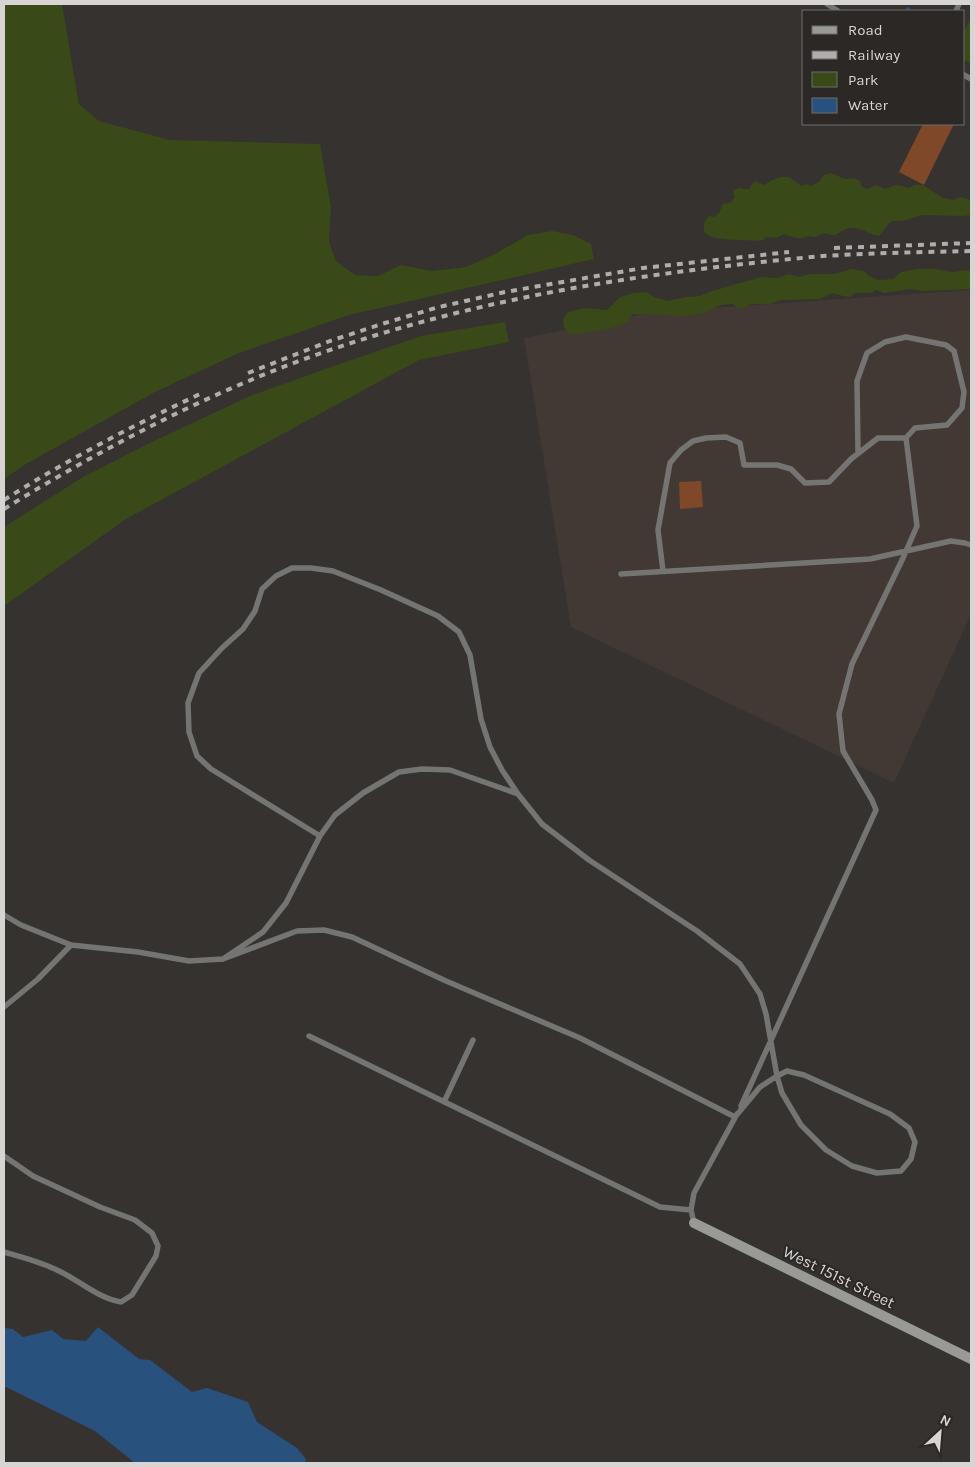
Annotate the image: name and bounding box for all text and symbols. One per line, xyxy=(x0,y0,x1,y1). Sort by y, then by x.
legend xyxy=(802,10,965,125)
text: Road xyxy=(848,21,883,39)
text: Railway xyxy=(848,46,900,64)
text: Park xyxy=(848,71,878,89)
text: Water xyxy=(848,96,889,114)
street label: West 151st Street xyxy=(780,1242,898,1312)
north arrow xyxy=(915,1407,965,1457)
text: N xyxy=(937,1411,954,1431)

